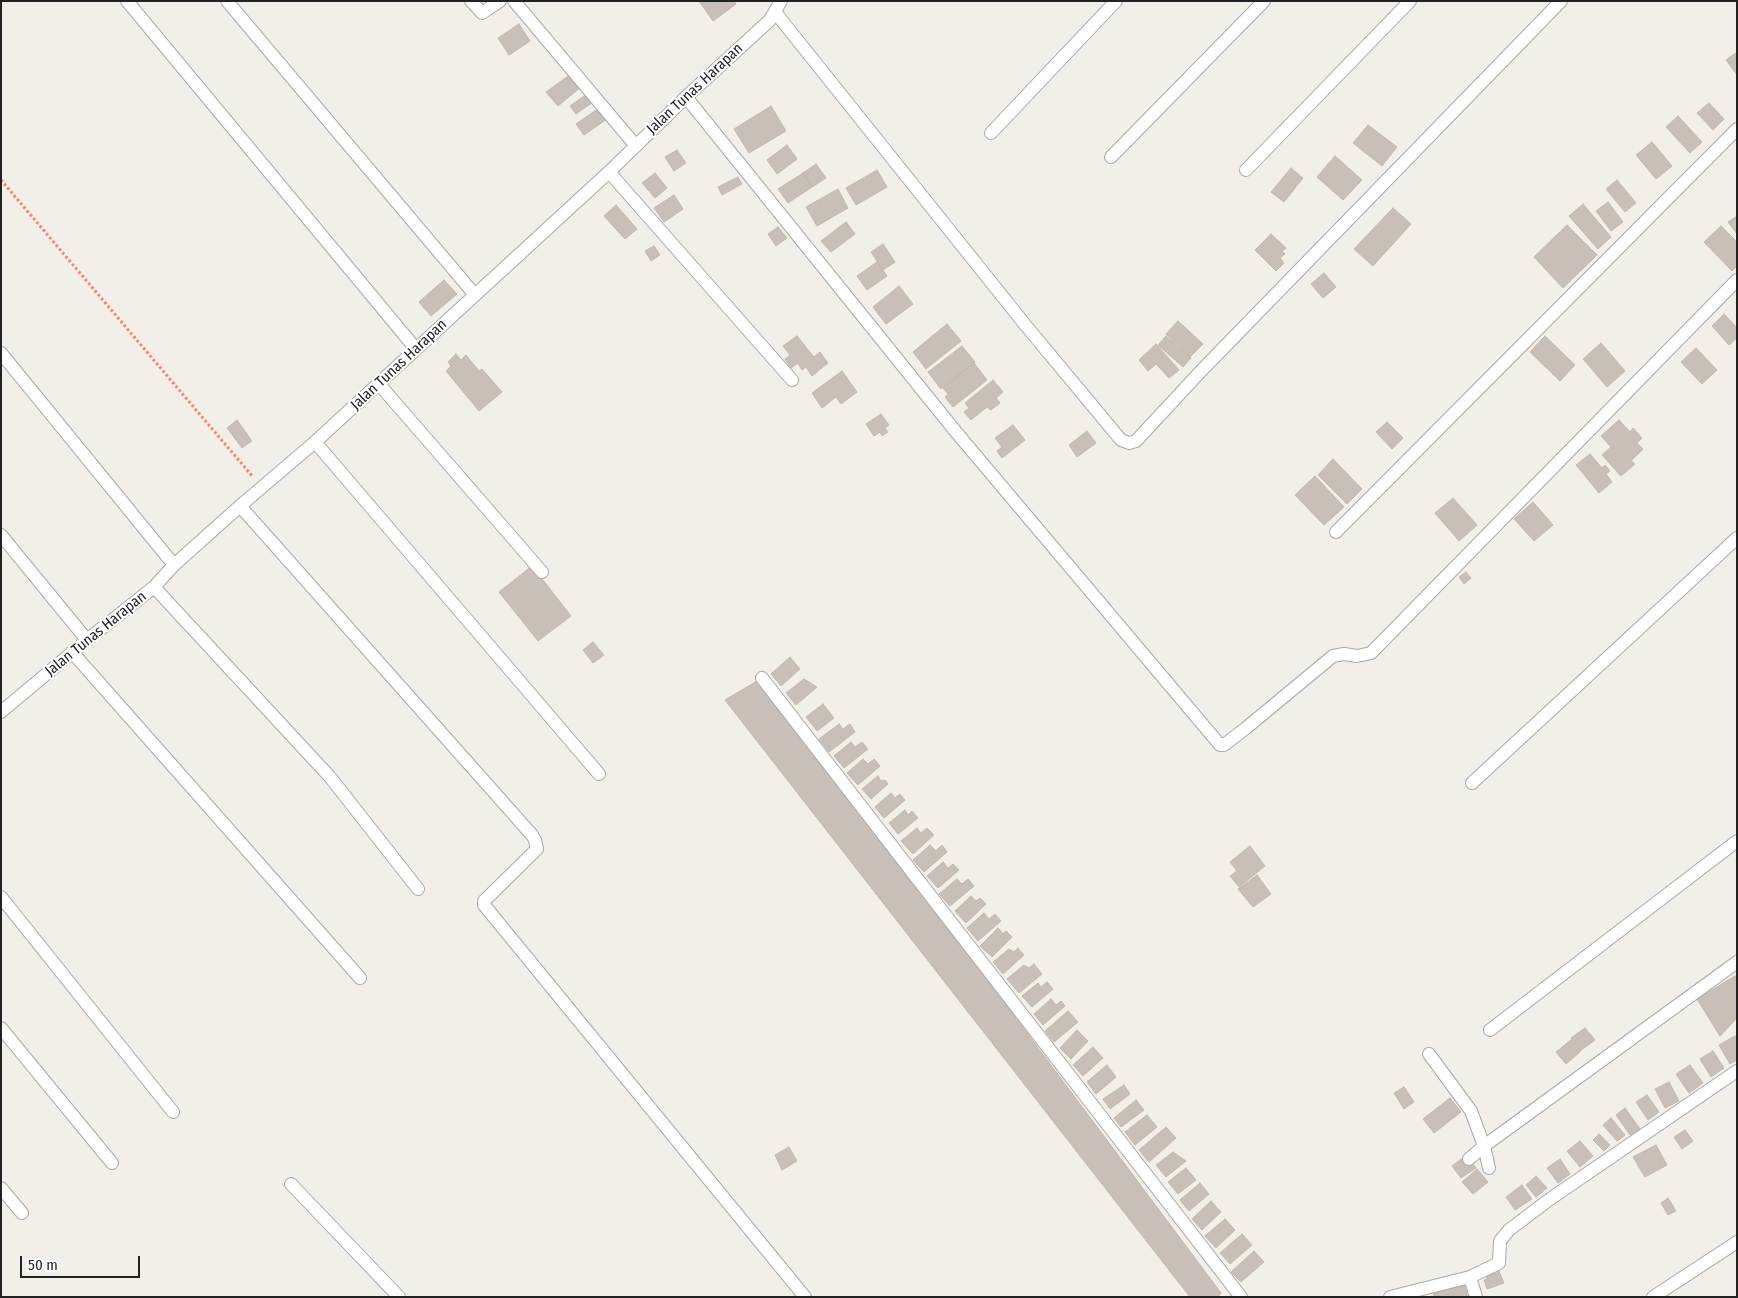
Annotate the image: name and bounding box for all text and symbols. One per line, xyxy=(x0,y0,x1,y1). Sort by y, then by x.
street label: Jalan Tunas Harapan xyxy=(643,40,747,138)
street label: Jalan Tunas Harapan xyxy=(347,316,451,414)
street label: Jalan Tunas Harapan xyxy=(42,588,150,680)
scale bar xyxy=(22,1246,142,1278)
text: 50 m xyxy=(28,1256,58,1274)

